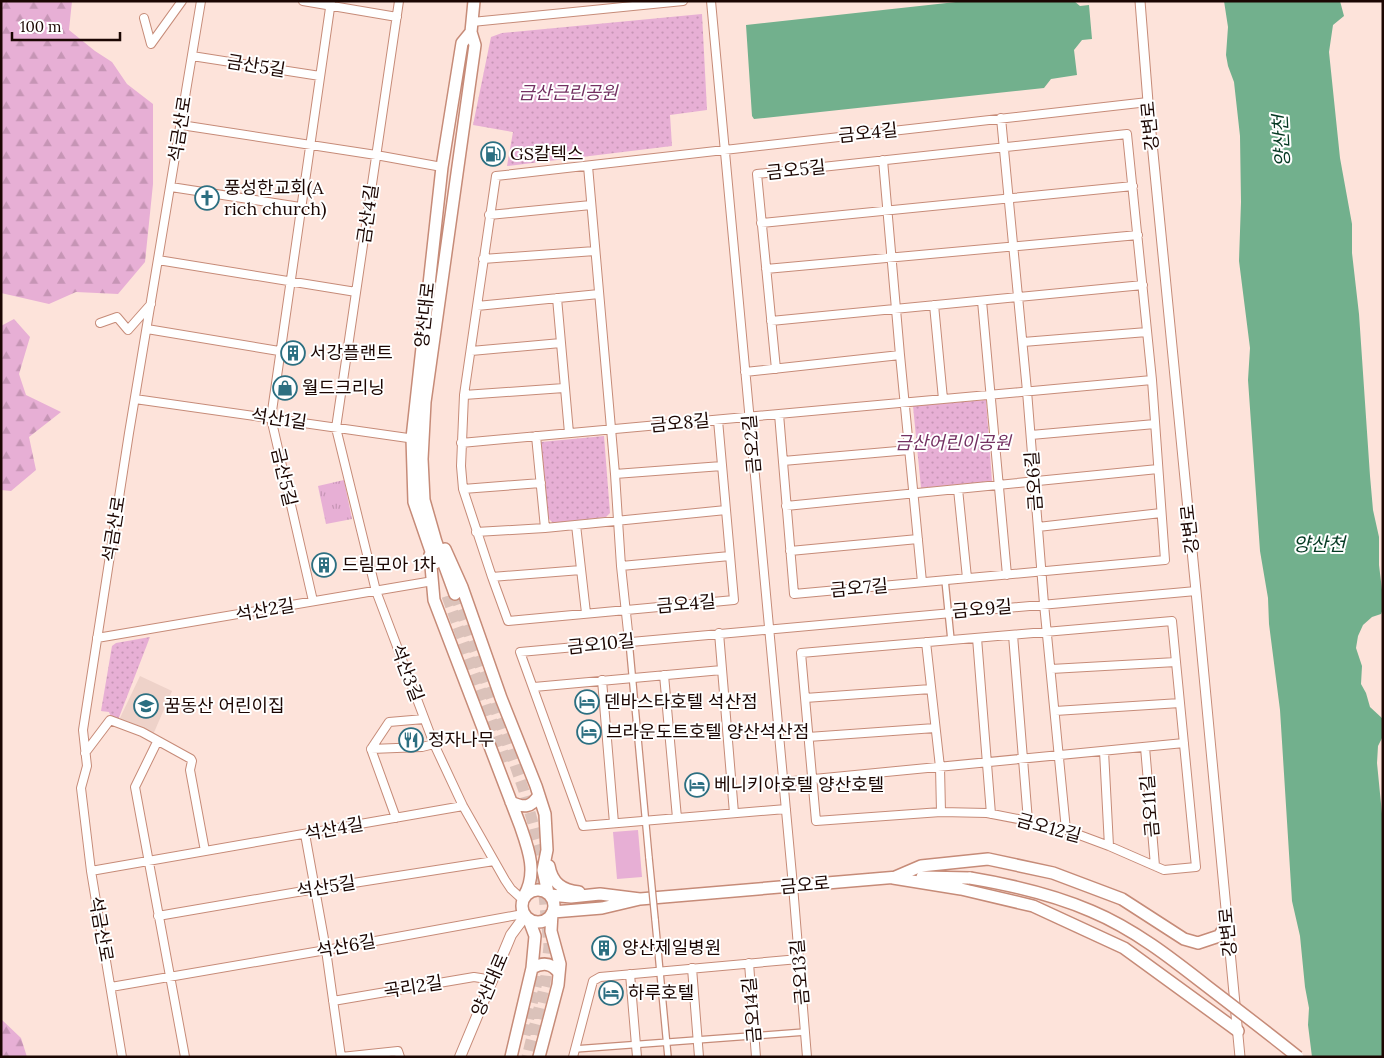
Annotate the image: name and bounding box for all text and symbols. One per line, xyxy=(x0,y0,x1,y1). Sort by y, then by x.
scale bar xyxy=(12,10,120,42)
text: 100 m xyxy=(20,17,61,36)
street label: 금산5길 xyxy=(225,49,287,82)
park label: 금산근린공원 xyxy=(518,81,619,104)
street label: 석금산로 xyxy=(163,94,196,163)
street label: 강변로 xyxy=(1136,100,1163,152)
water label: 양산천 xyxy=(1268,113,1294,168)
street label: 금오4길 xyxy=(837,118,899,147)
fuel station icon: GS칼텍스 xyxy=(480,141,506,167)
place label: GS칼텍스 xyxy=(510,142,584,165)
street label: 금오5길 xyxy=(765,155,827,184)
place label: 풍성한교회(A rich church) xyxy=(224,176,327,220)
street label: 금산4길 xyxy=(352,183,383,245)
church icon: 풍성한교회(A rich church) xyxy=(194,185,220,211)
street label: 양산대로 xyxy=(410,281,439,349)
building icon: 서강플랜트 xyxy=(280,340,306,366)
place label: 서강플랜트 xyxy=(310,341,393,364)
shop icon: 월드크리닝 xyxy=(272,375,298,401)
place label: 월드크리닝 xyxy=(302,376,385,399)
street label: 석산1길 xyxy=(250,403,309,434)
street label: 금오8길 xyxy=(649,408,711,437)
street label: 금오2길 xyxy=(737,413,766,475)
park label: 금산어린이공원 xyxy=(895,431,1012,454)
street label: 금산5길 xyxy=(267,445,302,508)
street label: 금오6길 xyxy=(1020,450,1047,512)
street label: 석금산로 xyxy=(97,494,130,563)
street label: 강변로 xyxy=(1175,503,1204,555)
water label: 양산천 xyxy=(1293,532,1347,556)
building icon: 드림모아 1차 xyxy=(311,552,337,578)
place label: 드림모아 1차 xyxy=(342,553,437,576)
street label: 금오7길 xyxy=(829,574,889,601)
street label: 금오4길 xyxy=(655,589,717,618)
street label: 석산2길 xyxy=(234,593,296,626)
street label: 금오9길 xyxy=(951,594,1013,623)
street label: 금오10길 xyxy=(566,629,636,658)
street label: 석산3길 xyxy=(386,641,429,705)
hotel icon: 덴바스타호텔 석산점 xyxy=(574,689,600,715)
place label: 덴바스타호텔 석산점 xyxy=(604,690,758,713)
school or university icon: 꿈동산 어린이집 xyxy=(133,693,159,719)
place label: 꿈동산 어린이집 xyxy=(164,694,285,717)
hotel icon: 브라운도트호텔 양산석산점 xyxy=(576,719,602,745)
place label: 브라운도트호텔 양산석산점 xyxy=(606,720,809,743)
restaurant icon: 정자나무 xyxy=(398,727,424,753)
place label: 정자나무 xyxy=(428,728,494,751)
hotel icon: 베니키아호텔 양산호텔 xyxy=(684,772,710,798)
place label: 베니키아호텔 양산호텔 xyxy=(714,773,884,796)
street label: 금오11길 xyxy=(1135,774,1164,838)
street label: 금오12길 xyxy=(1014,808,1084,847)
street label: 석산4길 xyxy=(303,812,365,845)
street label: 석산5길 xyxy=(295,870,357,903)
street label: 금오로 xyxy=(779,871,831,898)
street label: 석금산로 xyxy=(84,894,119,964)
street label: 강변로 xyxy=(1214,906,1241,958)
street label: 석산6길 xyxy=(314,929,378,962)
building icon: 양산제일병원 xyxy=(591,935,617,961)
place label: 양산제일병원 xyxy=(622,936,721,959)
street label: 금오13길 xyxy=(785,938,814,1006)
street label: 양산대로 xyxy=(466,950,513,1020)
street label: 곡리2길 xyxy=(382,971,444,1003)
street label: 금오14길 xyxy=(737,976,766,1044)
hotel icon: 하루호텔 xyxy=(598,980,624,1006)
place label: 하루호텔 xyxy=(628,981,694,1004)

